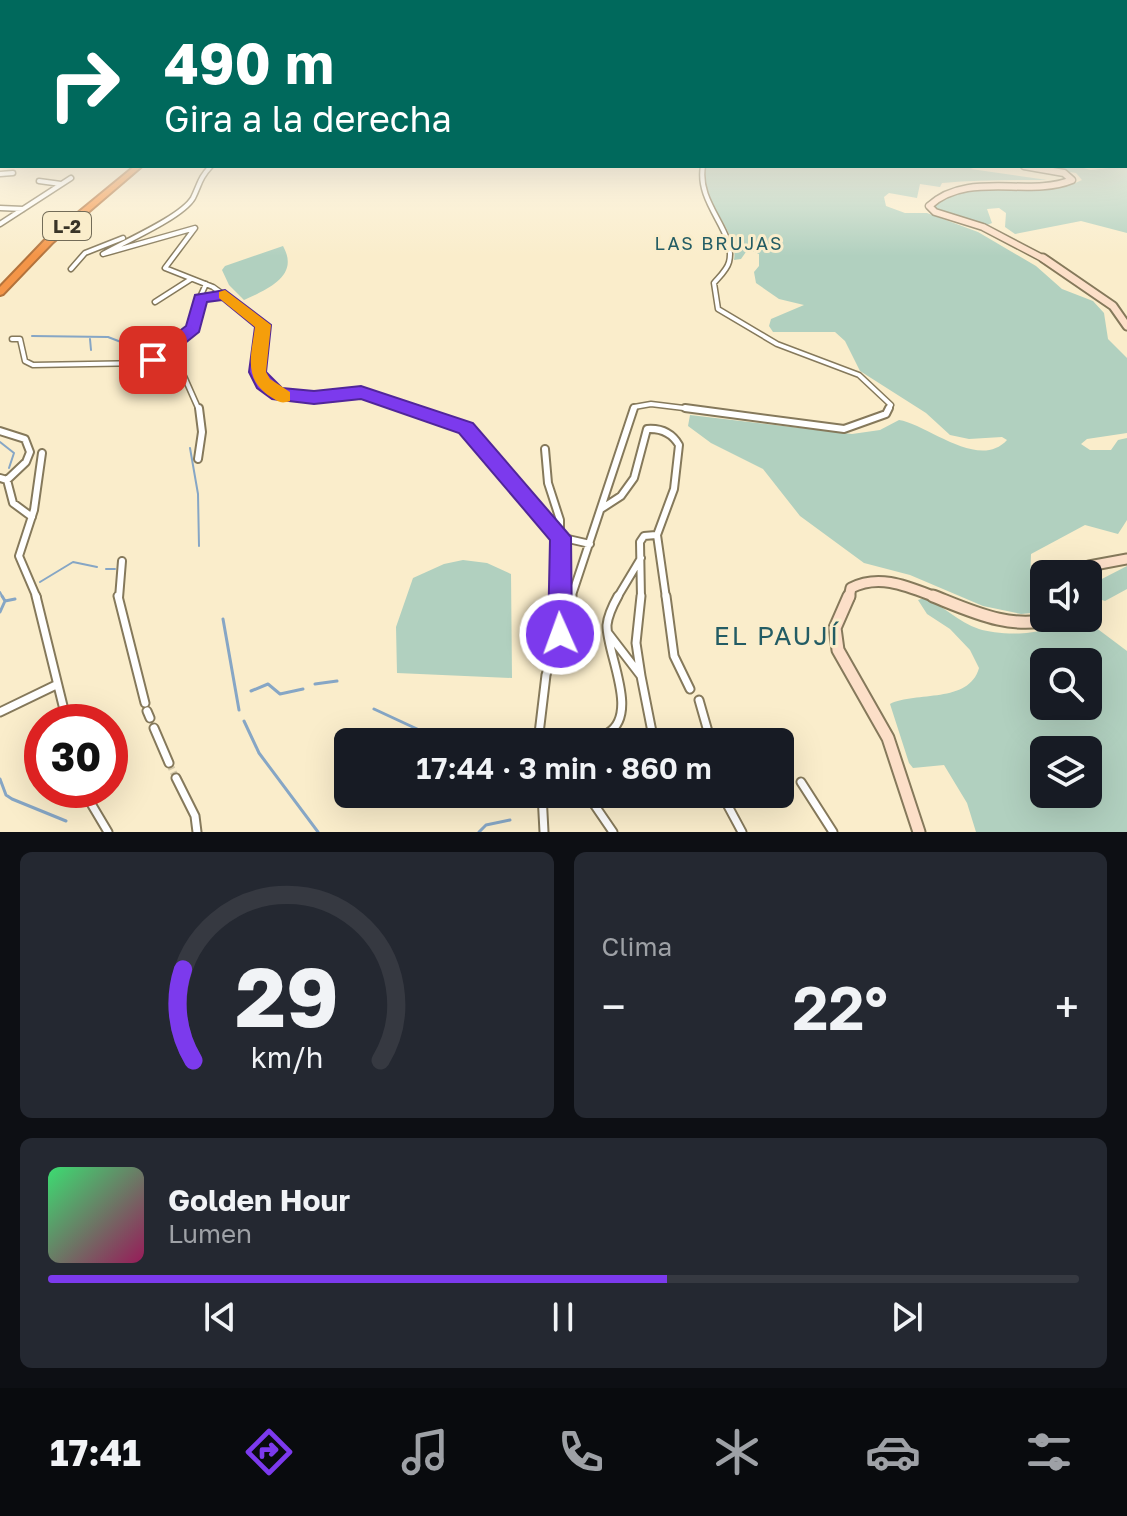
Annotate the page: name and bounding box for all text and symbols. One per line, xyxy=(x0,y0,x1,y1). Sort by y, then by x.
text: 490 m xyxy=(164,29,334,96)
icon: right xyxy=(32,32,136,136)
text: Gira a la derecha xyxy=(164,97,452,140)
road number: L-2 xyxy=(43,212,91,240)
district label: LAS BRUJAS xyxy=(655,232,783,254)
pin xyxy=(119,326,187,394)
icon: arrive xyxy=(131,338,175,382)
map controls xyxy=(1030,560,1102,808)
button: sound xyxy=(1030,560,1102,632)
position arrow xyxy=(518,592,602,676)
district label: EL PAUJÍ xyxy=(714,620,840,651)
button: search xyxy=(1030,648,1102,720)
speed limit sign: 30 xyxy=(24,704,128,808)
button: layers xyxy=(1030,736,1102,808)
text: 17:44 · 3 min · 860 m xyxy=(416,750,712,786)
text: Clima xyxy=(602,931,672,962)
text: 29 xyxy=(235,945,339,1045)
text: 22° xyxy=(793,971,888,1043)
text: − xyxy=(602,980,626,1033)
text: + xyxy=(1055,980,1079,1033)
text: km/h xyxy=(250,1040,323,1074)
text: Golden Hour xyxy=(168,1182,350,1218)
text: Lumen xyxy=(168,1218,252,1249)
icon: previous xyxy=(198,1295,242,1339)
icon: pause xyxy=(541,1295,585,1339)
icon: next xyxy=(885,1295,929,1339)
icon: directions xyxy=(241,1424,297,1480)
icon: music xyxy=(397,1424,453,1480)
icon: phone xyxy=(553,1424,609,1480)
icon: climate xyxy=(709,1424,765,1480)
icon: car xyxy=(865,1424,921,1480)
icon: filters xyxy=(1021,1424,1077,1480)
text: 17:41 xyxy=(50,1431,141,1474)

